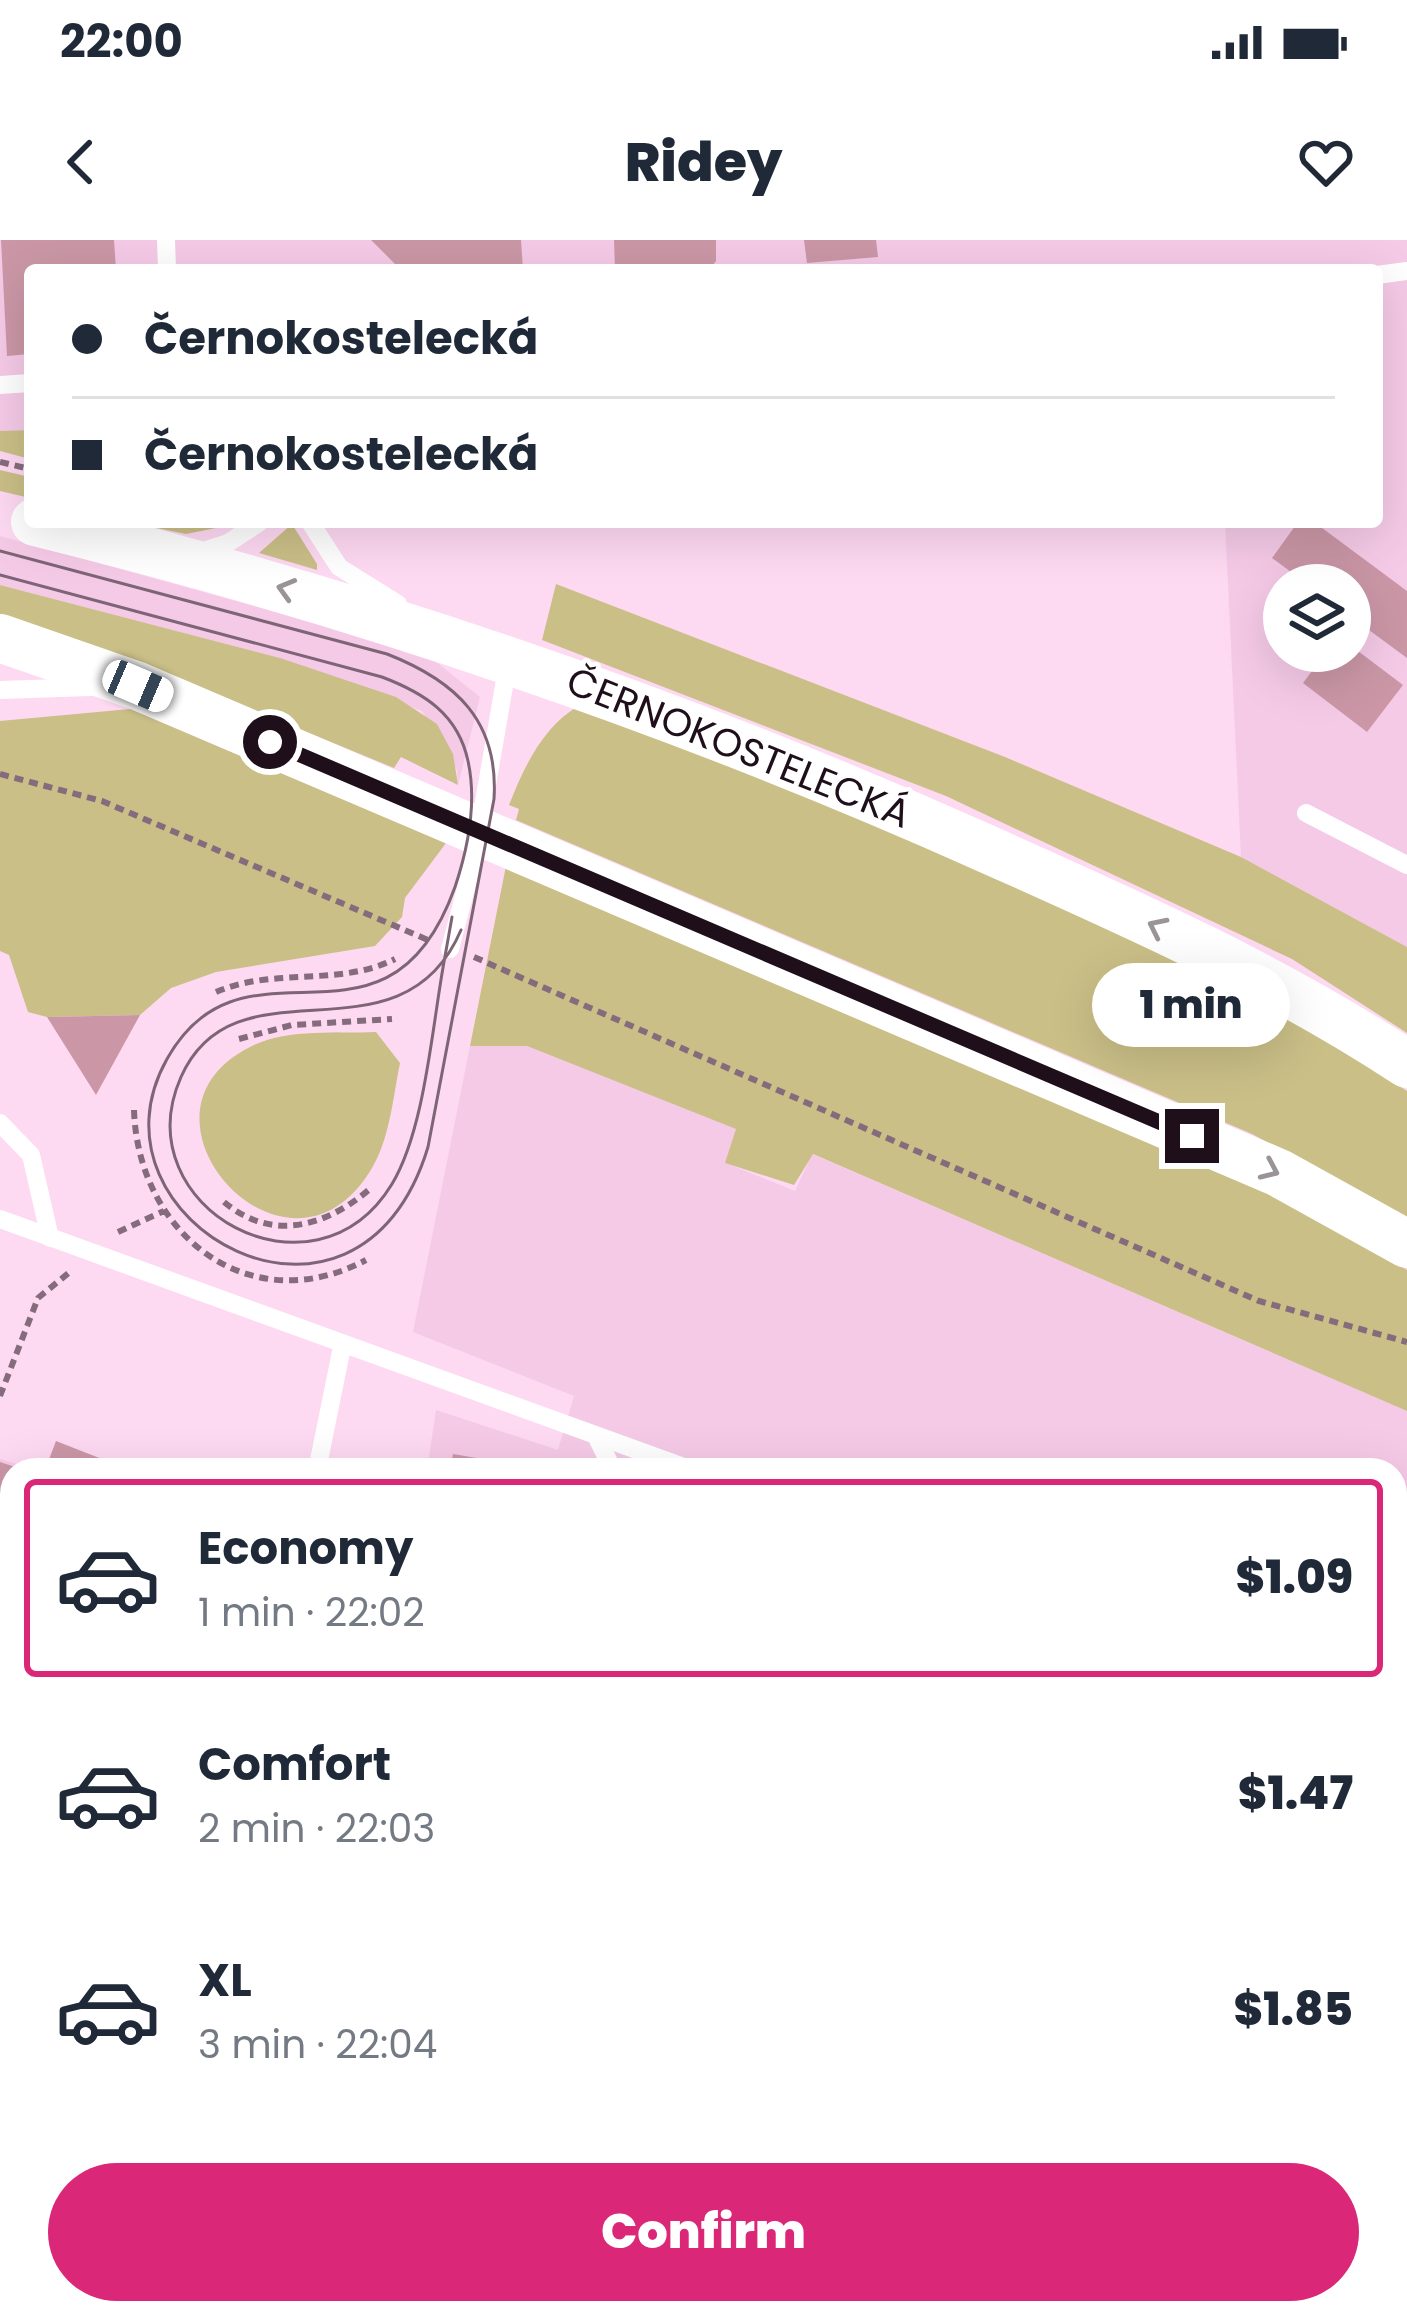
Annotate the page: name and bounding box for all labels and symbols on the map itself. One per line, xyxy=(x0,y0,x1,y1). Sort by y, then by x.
one-way arrow xyxy=(276,578,297,603)
street label: ČERNOKOSTELECKÁ xyxy=(559,653,919,842)
car xyxy=(98,655,178,717)
route start xyxy=(243,715,297,769)
one-way arrow xyxy=(1148,918,1169,941)
callout: 1 min xyxy=(1093,962,1291,1046)
route end xyxy=(1165,1109,1219,1163)
one-way arrow xyxy=(1258,1156,1279,1179)

